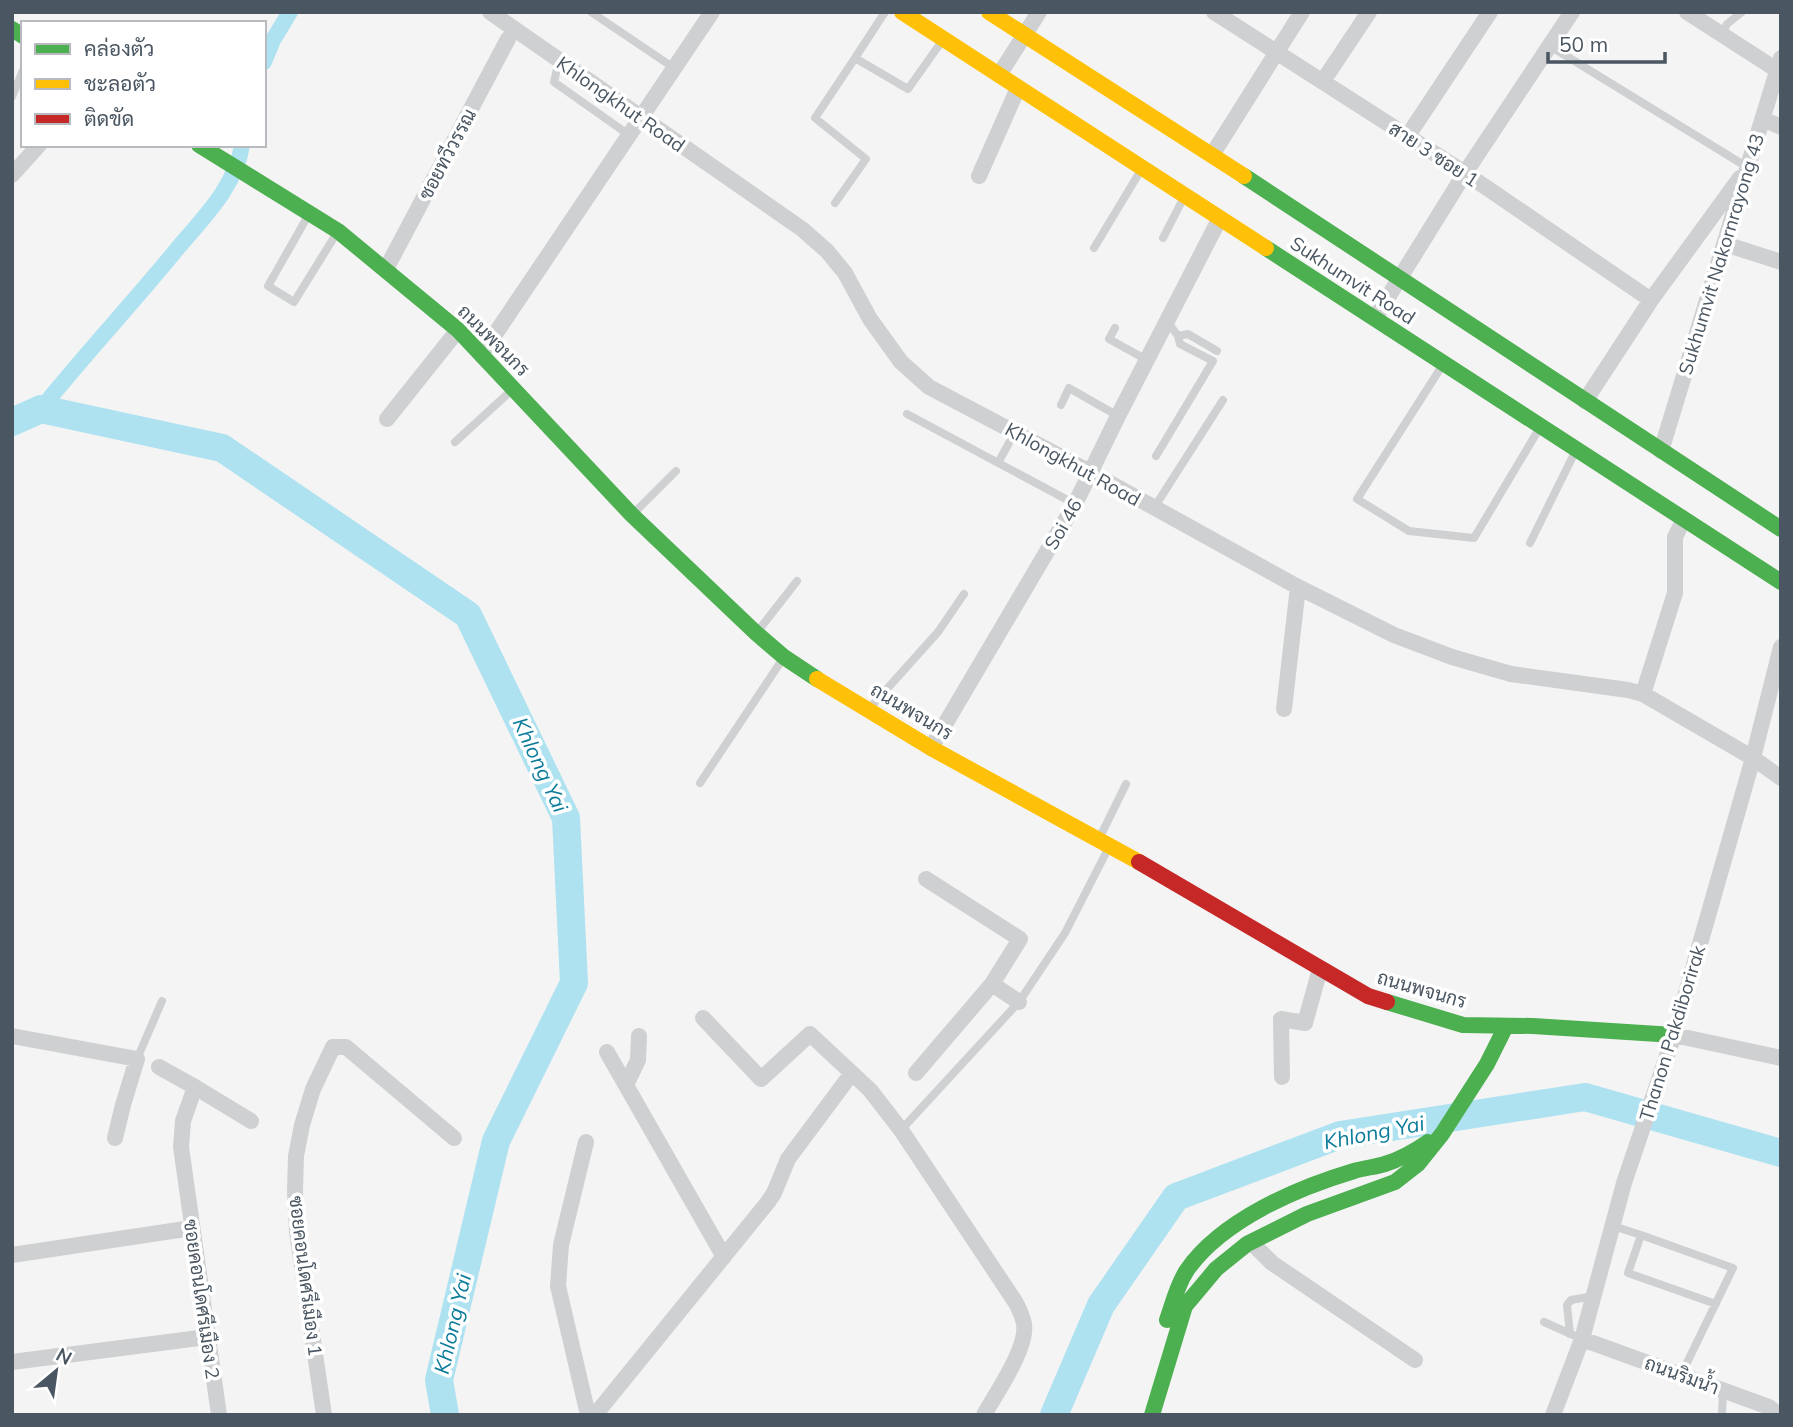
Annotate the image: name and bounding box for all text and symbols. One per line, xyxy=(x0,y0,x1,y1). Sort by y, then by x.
legend xyxy=(21,21,266,147)
scale bar xyxy=(1548,21,1665,65)
text: 50 m xyxy=(1559,31,1608,57)
text: คล่องตัว xyxy=(84,35,154,61)
street label: Khlongkhut Road xyxy=(552,51,690,157)
text: ชะลอตัว xyxy=(84,70,156,96)
street label: ซอยทวีวรรณ xyxy=(413,104,481,204)
text: ติดขัด xyxy=(84,105,134,131)
street label: สาย 3 ซอย 1 xyxy=(1384,116,1484,192)
street label: Sukhumvit Nakornrayong 43 xyxy=(1673,131,1769,377)
street label: Sukhumvit Road xyxy=(1286,231,1420,329)
street label: ถนนพจนกร xyxy=(453,299,535,381)
street label: Khlongkhut Road xyxy=(1001,417,1145,511)
street label: Soi 46 xyxy=(1039,494,1087,554)
street label: ถนนพจนกร xyxy=(867,677,957,745)
water label: Khlong Yai xyxy=(508,713,575,817)
street label: Thanon Pakdiborirak xyxy=(1634,942,1710,1124)
street label: ถนนพจนกร xyxy=(1375,965,1469,1013)
water label: Khlong Yai xyxy=(1321,1109,1427,1154)
street label: ซอยคอนโดศรีเมือง 1 xyxy=(284,1195,328,1357)
street label: ซอยคอนโดศรีเมือง 2 xyxy=(179,1218,225,1380)
water label: Khlong Yai xyxy=(428,1270,476,1376)
north arrow xyxy=(21,1336,91,1406)
text: N xyxy=(52,1342,76,1370)
street label: ถนนริมน้ำ xyxy=(1642,1348,1724,1400)

